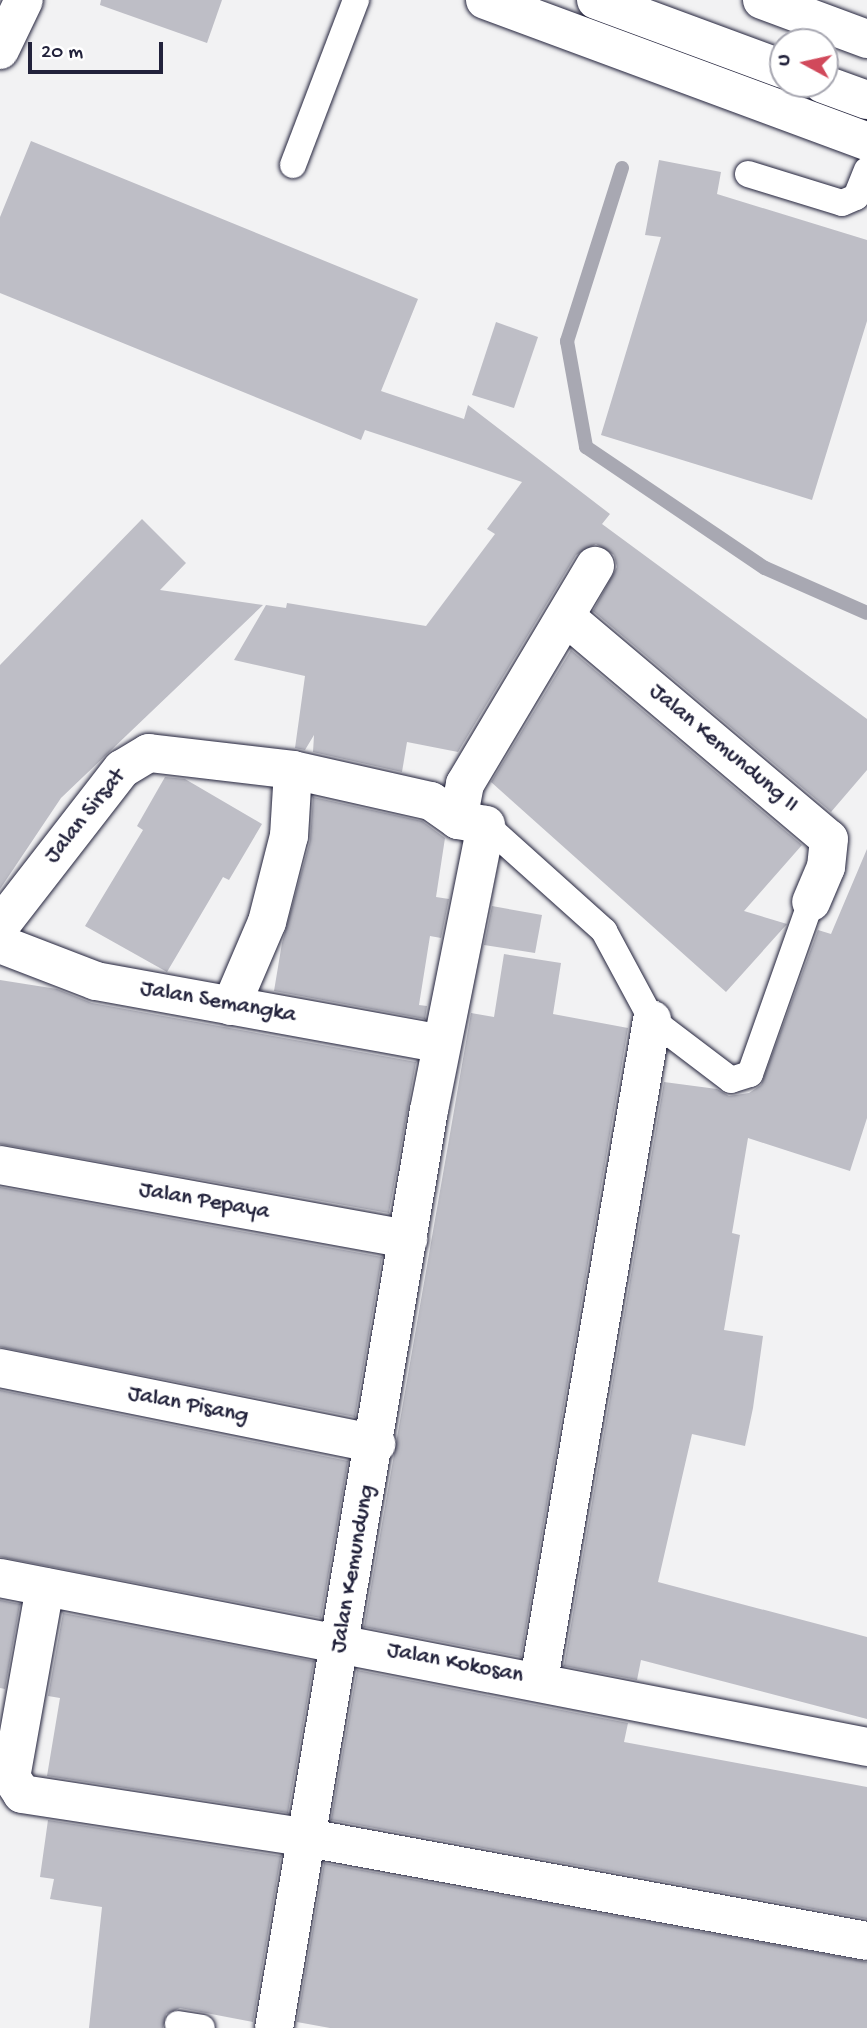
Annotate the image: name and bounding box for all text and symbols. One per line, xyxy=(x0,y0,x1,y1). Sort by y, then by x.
scale bar xyxy=(32,28,166,72)
north arrow xyxy=(769,28,839,98)
text: 20 m xyxy=(41,41,83,66)
text: U xyxy=(773,53,797,67)
street label: Jalan Kemundung II xyxy=(643,678,803,820)
street label: Jalan Sirsat xyxy=(40,764,132,870)
street label: Jalan Semangka xyxy=(138,976,298,1030)
street label: Jalan Pepaya xyxy=(137,1177,271,1227)
street label: Jalan Pisang xyxy=(125,1381,251,1431)
street label: Jalan Kemundung xyxy=(326,1483,382,1655)
street label: Jalan Kokosan xyxy=(385,1637,525,1691)

